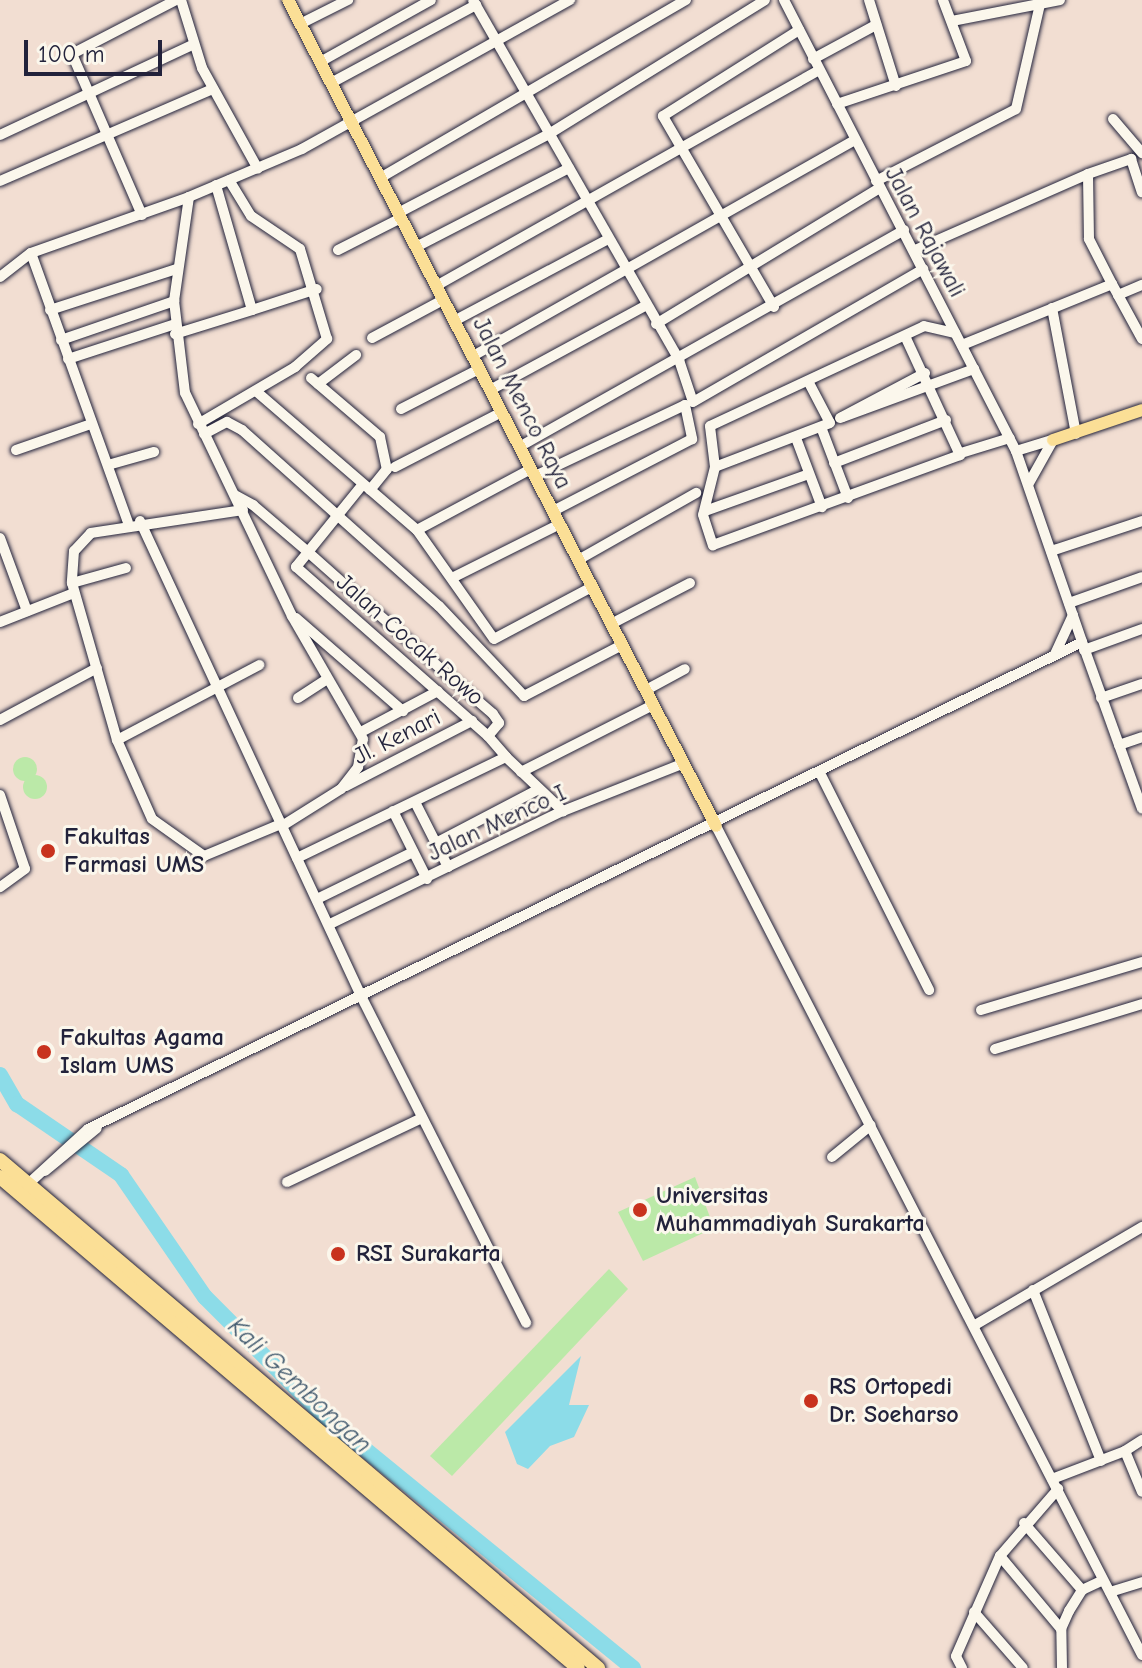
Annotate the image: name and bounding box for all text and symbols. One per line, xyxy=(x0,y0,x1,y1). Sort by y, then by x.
scale bar xyxy=(28,24,166,74)
text: 100 m xyxy=(38,40,105,68)
street label: Jalan Rajawali xyxy=(879,162,971,302)
street label: Jalan Menco Raya xyxy=(466,312,578,494)
street label: Jalan Cocak Rowo xyxy=(330,568,490,712)
street label: Jl. Kenari xyxy=(349,703,445,771)
street label: Jalan Menco I xyxy=(423,778,571,868)
place label: Fakultas Farmasi UMS xyxy=(64,823,204,879)
marker: Fakultas Farmasi UMS xyxy=(39,842,57,860)
place label: Fakultas Agama Islam UMS xyxy=(60,1024,224,1080)
marker: Fakultas Agama Islam UMS xyxy=(35,1043,53,1061)
place label: Universitas Muhammadiyah Surakarta xyxy=(656,1182,925,1238)
marker: Universitas Muhammadiyah Surakarta xyxy=(631,1201,649,1219)
place label: RSI Surakarta xyxy=(356,1240,501,1268)
marker: RSI Surakarta xyxy=(327,1243,349,1265)
water label: Kali Gembongan xyxy=(221,1312,377,1460)
place label: RS Ortopedi Dr. Soeharso xyxy=(829,1373,959,1429)
marker: RS Ortopedi Dr. Soeharso xyxy=(800,1390,822,1412)

